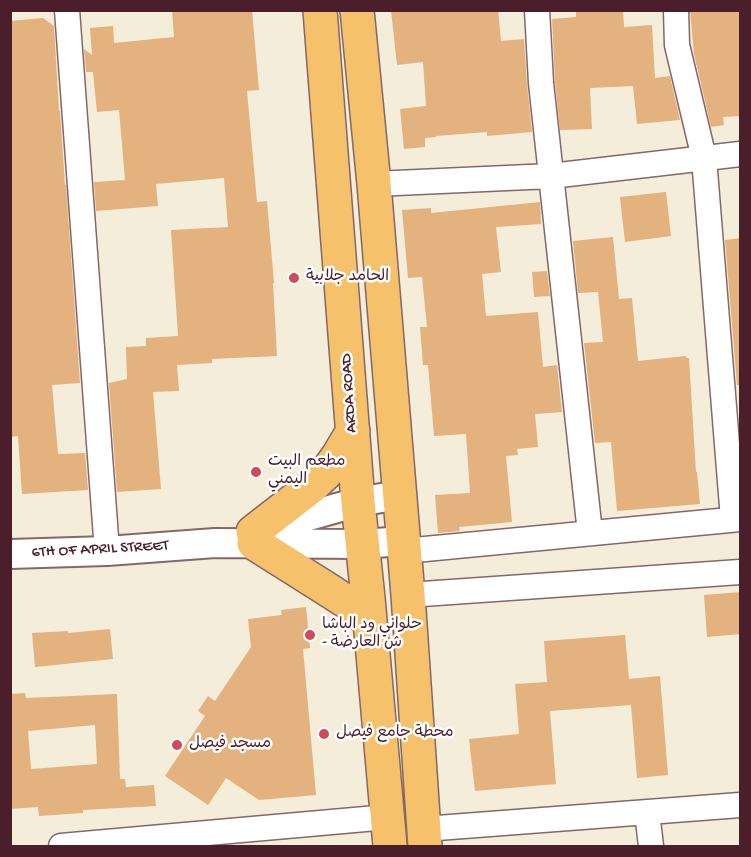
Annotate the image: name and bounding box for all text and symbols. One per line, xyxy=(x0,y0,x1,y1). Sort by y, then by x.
place label: الحامد جلابية xyxy=(306,268,389,288)
marker: الحامد جلابية xyxy=(287,271,301,285)
street label: ARDA ROAD xyxy=(338,353,362,433)
place label: مطعم البيت اليمني xyxy=(268,453,345,491)
marker: مطعم البيت اليمني xyxy=(249,465,263,479)
street label: 6TH OF APRIL STREET xyxy=(31,537,169,563)
place label: حلواني ود الباشا - ش العارضة xyxy=(322,616,421,654)
marker: حلواني ود الباشا - ش العارضة xyxy=(303,628,317,642)
place label: محطة جامع فيصل xyxy=(336,724,454,744)
marker: محطة جامع فيصل xyxy=(317,727,331,741)
place label: مسجد فيصل xyxy=(189,735,271,755)
marker: مسجد فيصل xyxy=(170,738,184,752)

